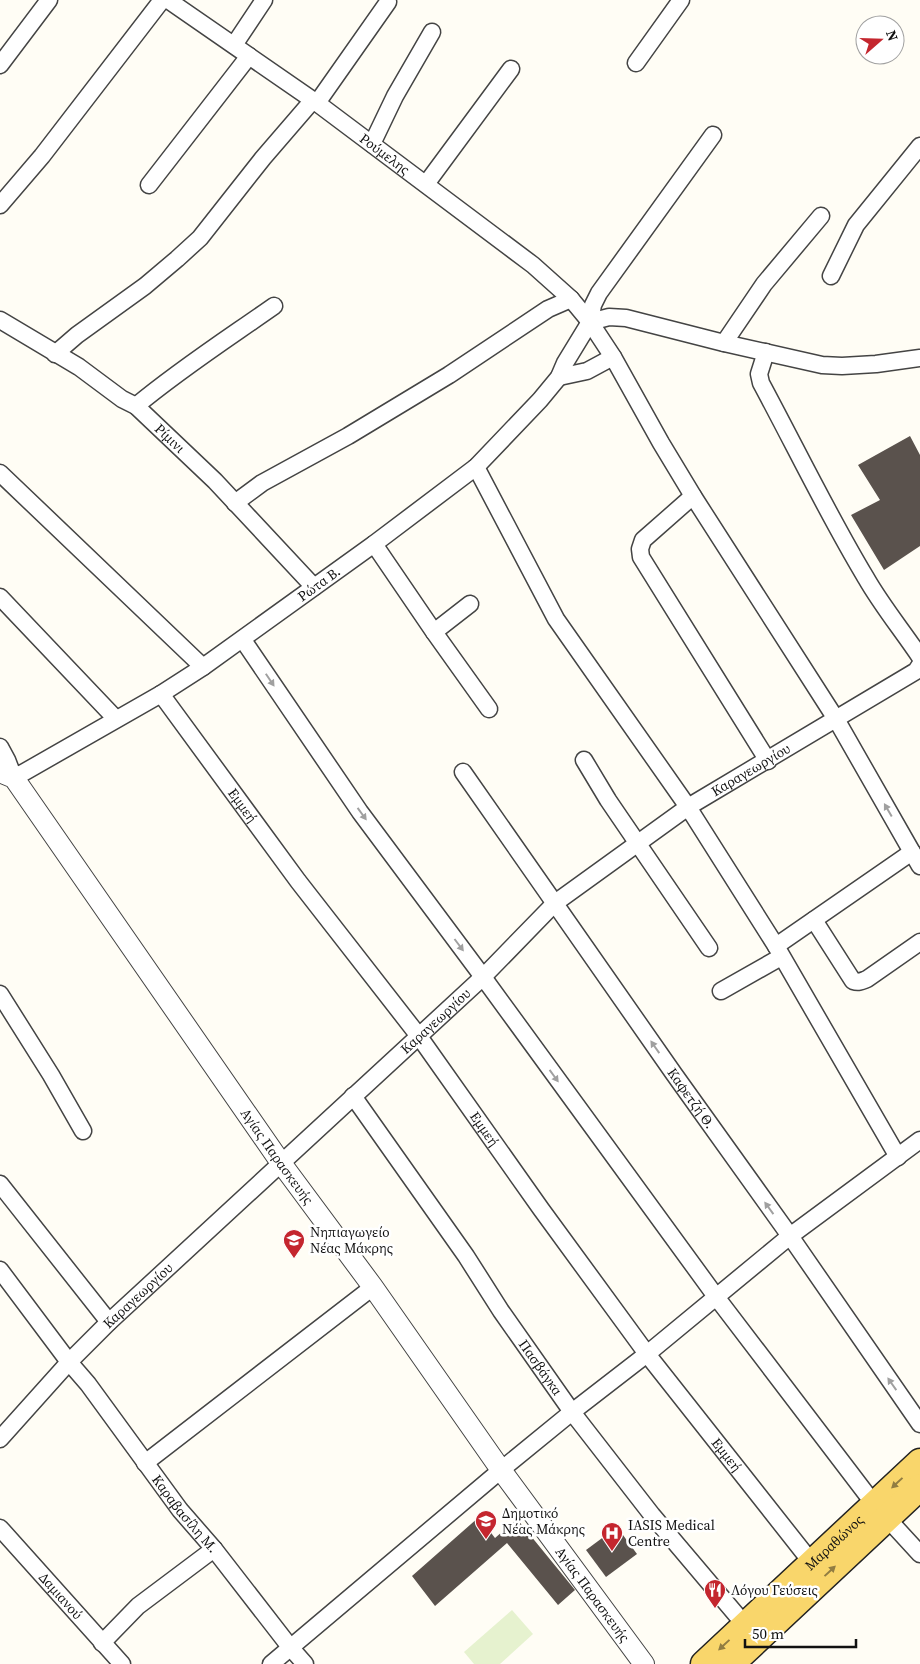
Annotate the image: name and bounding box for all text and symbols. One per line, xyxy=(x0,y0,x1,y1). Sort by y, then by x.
north arrow xyxy=(855,15,905,65)
text: N xyxy=(881,27,903,44)
street label: Ρούμελης xyxy=(356,128,414,179)
street label: Ρίμινι xyxy=(150,419,190,458)
street label: Ρώτα Β. xyxy=(293,561,344,606)
one-way arrow xyxy=(266,673,275,687)
street label: Καραγεωργίου xyxy=(707,738,794,801)
street label: Εμμεή xyxy=(223,784,262,827)
one-way arrow xyxy=(884,802,892,817)
one-way arrow xyxy=(356,808,366,821)
one-way arrow xyxy=(454,938,464,952)
street label: Καραγεωργίου xyxy=(396,983,475,1058)
one-way arrow xyxy=(650,1040,660,1054)
street label: Καφετζή Θ. xyxy=(663,1064,720,1133)
one-way arrow xyxy=(549,1069,559,1083)
street label: Αγίας Παρασκευής xyxy=(236,1104,318,1208)
street label: Εμμεή xyxy=(465,1107,504,1150)
one-way arrow xyxy=(765,1201,775,1214)
place label: Νηπιαγωγείο Νέας Μάκρης xyxy=(310,1222,393,1258)
school or university icon: Νηπιαγωγείο Νέας Μάκρης xyxy=(282,1228,306,1259)
street label: Καραγεωργίου xyxy=(98,1258,177,1333)
street label: Πασβάγκα xyxy=(514,1335,567,1400)
one-way arrow xyxy=(887,1377,897,1391)
street label: Εμμεή xyxy=(707,1433,746,1476)
street label: Καραβασίλη Μ. xyxy=(147,1470,223,1557)
one-way arrow xyxy=(892,1477,904,1489)
place label: Δημοτικό Νέας Μάκρης xyxy=(502,1503,585,1539)
school or university icon: Δημοτικό Νέας Μάκρης xyxy=(474,1509,498,1540)
street label: Μαραθώνος xyxy=(800,1510,868,1575)
place label: IASIS Medical Centre xyxy=(628,1515,715,1551)
hospital icon: IASIS Medical Centre xyxy=(600,1521,624,1552)
street label: Αγίας Παρασκευής xyxy=(551,1543,635,1646)
one-way arrow xyxy=(824,1565,836,1577)
street label: Δαμιανού xyxy=(34,1568,87,1624)
restaurant icon: Λόγου Γεύσεις xyxy=(703,1578,727,1609)
place label: Λόγου Γεύσεις xyxy=(731,1580,818,1600)
scale bar xyxy=(745,1616,856,1648)
text: 50 m xyxy=(752,1623,784,1644)
one-way arrow xyxy=(718,1639,730,1651)

